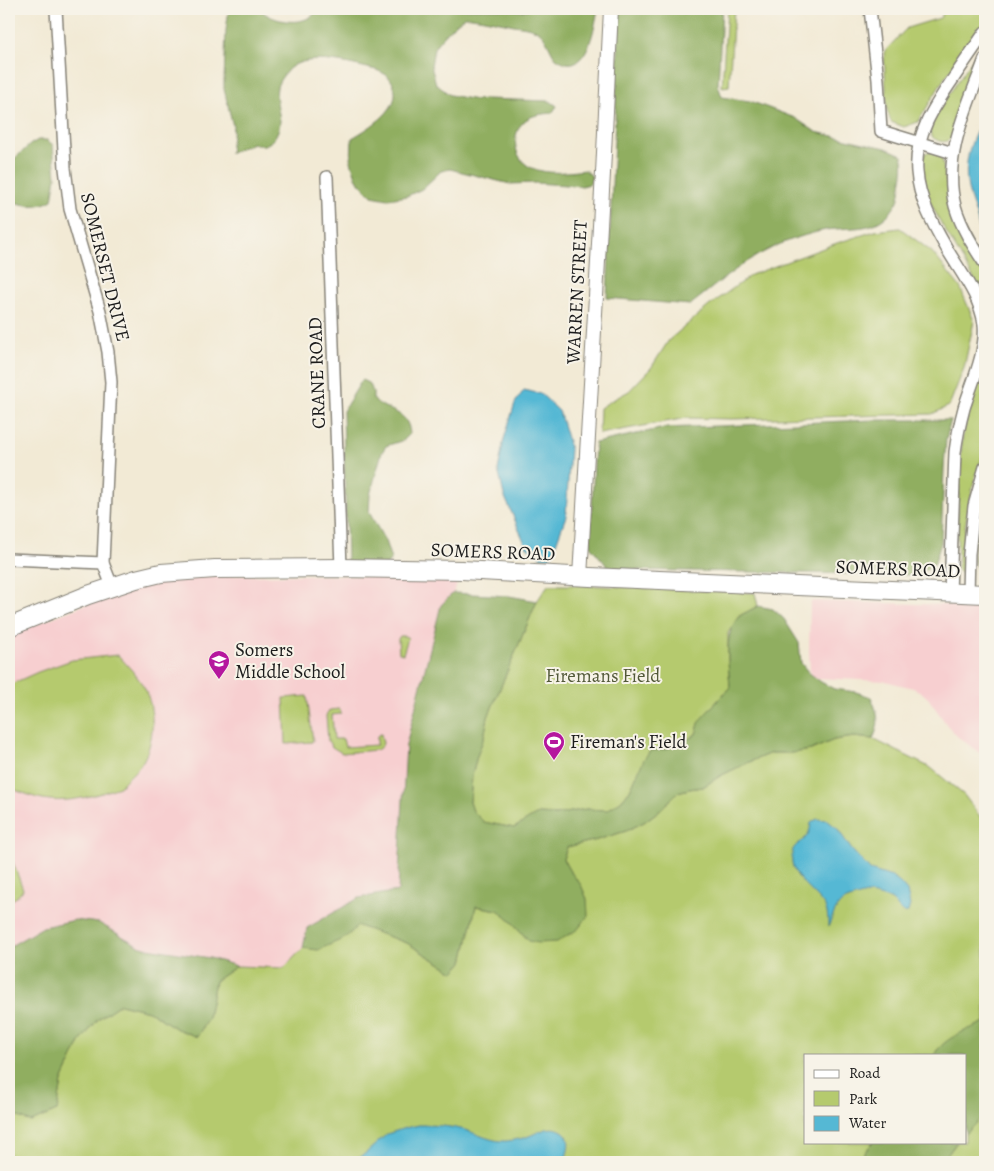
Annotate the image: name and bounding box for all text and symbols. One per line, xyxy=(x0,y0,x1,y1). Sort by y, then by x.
street label: SOMERSET DRIVE xyxy=(74,190,136,344)
street label: WARREN STREET xyxy=(560,218,594,366)
street label: CRANE ROAD xyxy=(302,317,332,429)
street label: SOMERS ROAD xyxy=(430,537,556,567)
street label: SOMERS ROAD xyxy=(835,554,961,584)
place label: Somers Middle School xyxy=(235,637,345,685)
school or university icon: Somers Middle School xyxy=(207,649,231,680)
park label: Firemans Field xyxy=(546,663,661,689)
place label: Fireman's Field xyxy=(570,729,687,755)
sports icon: Fireman's Field xyxy=(542,730,566,761)
legend xyxy=(804,1054,966,1144)
text: Road xyxy=(849,1063,881,1083)
text: Park xyxy=(849,1089,878,1109)
text: Water xyxy=(848,1113,886,1133)

